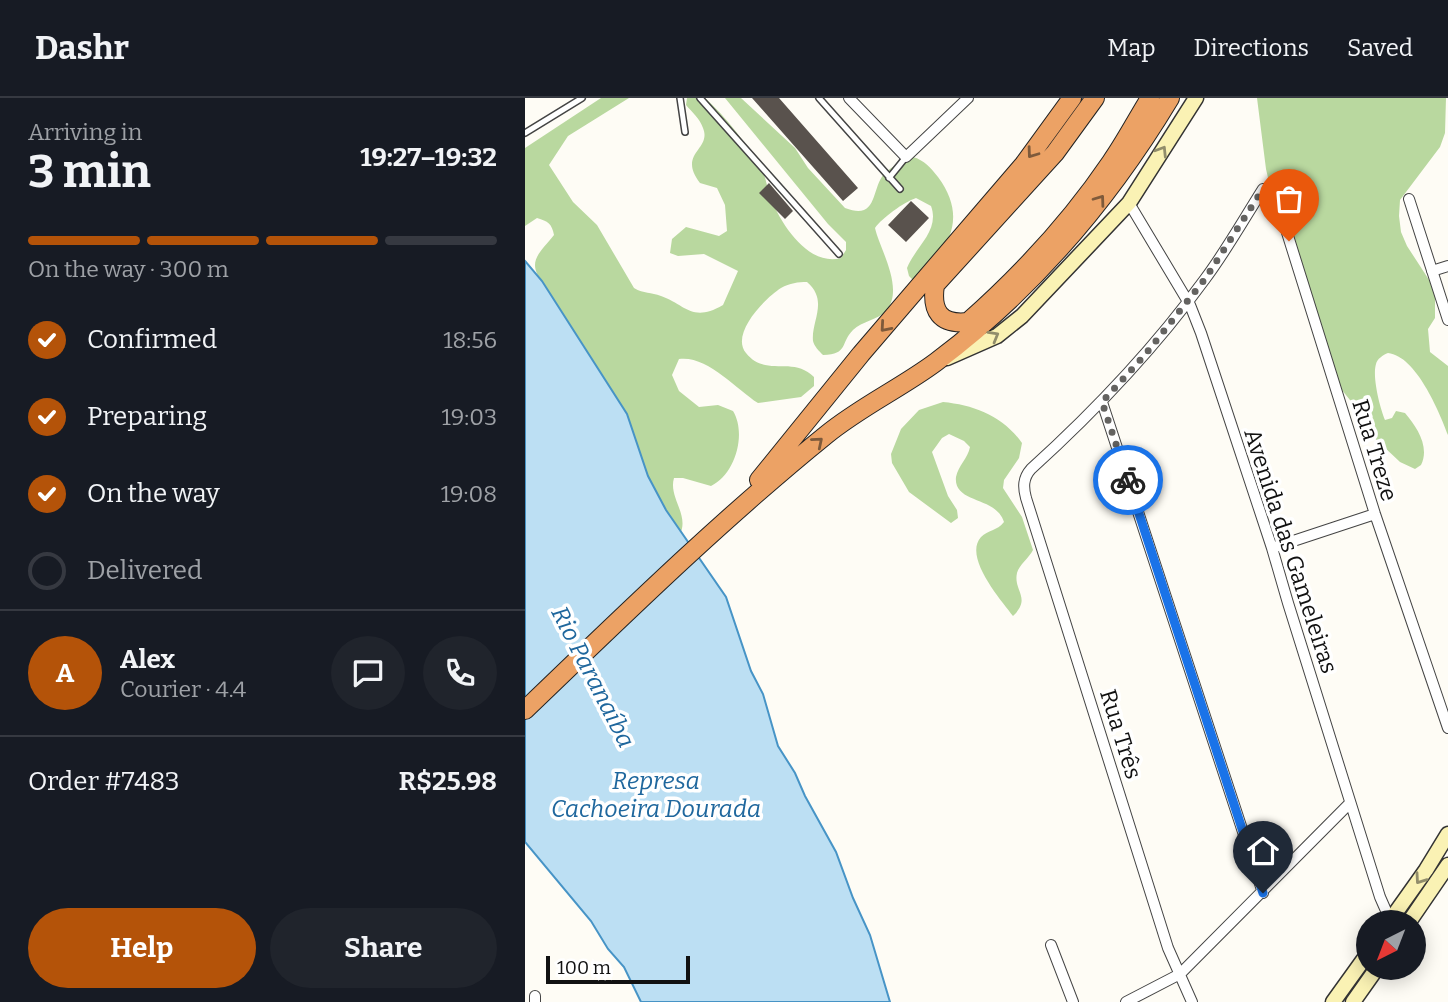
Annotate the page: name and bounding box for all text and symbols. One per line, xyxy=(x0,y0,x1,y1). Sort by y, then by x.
text: Dashr xyxy=(35,28,129,68)
text: Map xyxy=(1107,34,1156,62)
text: Directions xyxy=(1194,34,1309,62)
text: Saved xyxy=(1347,34,1413,62)
text: Arriving in xyxy=(28,118,142,146)
text: 19:27–19:32 xyxy=(360,142,497,173)
text: 3 min xyxy=(28,144,151,199)
one-way arrow xyxy=(1027,145,1040,158)
one-way arrow xyxy=(1154,145,1167,158)
pin xyxy=(1259,169,1319,241)
icon: bag xyxy=(1270,180,1308,218)
one-way arrow xyxy=(1092,195,1104,208)
text: On the way · 300 m xyxy=(28,255,229,283)
one-way arrow xyxy=(880,318,893,331)
icon: check xyxy=(28,321,66,359)
text: Confirmed xyxy=(87,324,217,355)
text: 18:56 xyxy=(443,326,497,354)
one-way arrow xyxy=(987,331,1000,344)
street label: Rua Treze xyxy=(1346,396,1404,504)
icon: check xyxy=(28,398,66,436)
text: Preparing xyxy=(87,401,207,432)
text: 19:03 xyxy=(441,403,497,431)
street label: Avenida das Gameleiras xyxy=(1238,425,1344,677)
one-way arrow xyxy=(809,438,822,450)
courier xyxy=(1093,445,1163,515)
icon: bike xyxy=(1109,461,1147,499)
icon: check xyxy=(28,475,66,513)
text: On the way xyxy=(87,478,220,509)
text: 19:08 xyxy=(441,480,497,508)
text: Delivered xyxy=(87,555,202,586)
water label: Rio Paranaíba xyxy=(545,602,641,752)
button: chat xyxy=(331,636,405,710)
button: phone xyxy=(423,636,497,710)
text: Alex xyxy=(120,644,175,675)
text: A xyxy=(56,658,74,689)
text: Courier · 4.4 xyxy=(120,675,246,703)
street label: Rua Três xyxy=(1094,686,1148,782)
text: Order #7483 xyxy=(28,766,179,797)
text: R$25.98 xyxy=(399,766,497,797)
water label: Represa Cachoeira Dourada xyxy=(551,767,761,823)
pin xyxy=(1233,821,1293,893)
icon: home xyxy=(1244,832,1282,870)
one-way arrow xyxy=(1416,871,1428,884)
button: Help xyxy=(28,908,256,988)
button: Share xyxy=(270,908,497,988)
north arrow xyxy=(1356,910,1426,980)
map controls xyxy=(1356,910,1426,980)
scale bar xyxy=(546,953,689,985)
text: 100 m xyxy=(557,956,611,979)

